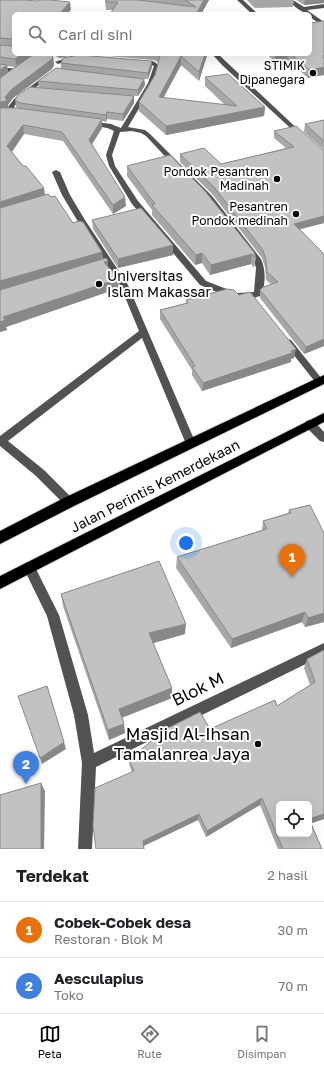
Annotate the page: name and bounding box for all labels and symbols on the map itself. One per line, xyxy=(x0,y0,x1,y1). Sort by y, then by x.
place label: STIMIK Dipanegara xyxy=(239,58,305,87)
marker: STIMIK Dipanegara xyxy=(308,68,318,78)
place label: Pondok Pesantren Madinah xyxy=(164,164,269,193)
marker: Pondok Pesantren Madinah xyxy=(272,174,282,184)
place label: Pesantren Pondok medinah xyxy=(192,199,288,228)
marker: Pesantren Pondok medinah xyxy=(291,209,301,219)
place label: Universitas Islam Makassar xyxy=(107,267,211,300)
marker: Universitas Islam Makassar xyxy=(94,279,104,289)
street label: Jalan Perintis Kemerdekaan xyxy=(67,435,242,536)
your location xyxy=(176,533,196,553)
pin: 1 xyxy=(279,544,305,577)
street label: Blok M xyxy=(168,667,227,710)
place label: Masjid Al-Ihsan Tamalanrea Jaya xyxy=(114,723,250,764)
marker: Masjid Al-Ihsan Tamalanrea Jaya xyxy=(253,739,263,749)
pin: 2 xyxy=(13,751,39,784)

